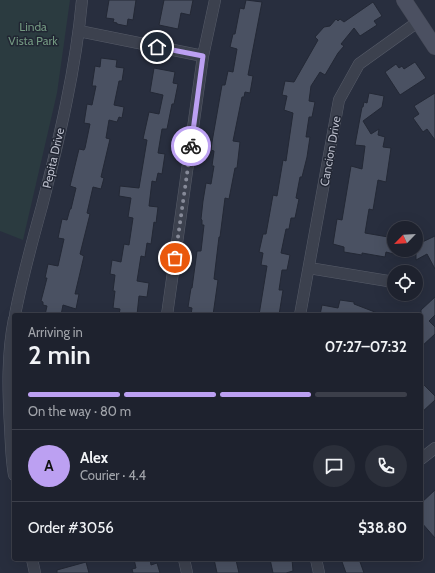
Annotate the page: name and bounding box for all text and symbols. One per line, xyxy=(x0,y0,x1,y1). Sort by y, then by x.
park label: Linda Vista Park xyxy=(8,19,58,48)
pin xyxy=(140,30,174,64)
icon: home xyxy=(146,36,168,58)
street label: Cancion Drive xyxy=(316,115,344,187)
street label: Pepita Drive xyxy=(39,126,67,190)
courier xyxy=(171,126,211,166)
icon: bike xyxy=(180,135,202,157)
north arrow xyxy=(387,221,423,257)
map controls xyxy=(387,221,423,301)
pin xyxy=(158,241,192,275)
icon: bag xyxy=(164,247,186,269)
button: locate xyxy=(387,265,423,301)
text: Arriving in xyxy=(28,324,83,340)
text: 07:27–07:32 xyxy=(325,338,407,356)
text: 2 min xyxy=(28,339,91,371)
text: On the way · 80 m xyxy=(28,403,131,419)
button: chat xyxy=(313,445,355,487)
button: phone xyxy=(365,445,407,487)
text: Alex xyxy=(80,449,108,467)
text: A xyxy=(44,457,54,475)
text: Courier · 4.4 xyxy=(80,467,146,483)
text: Order #3056 xyxy=(28,519,114,537)
text: $38.80 xyxy=(358,519,407,537)

